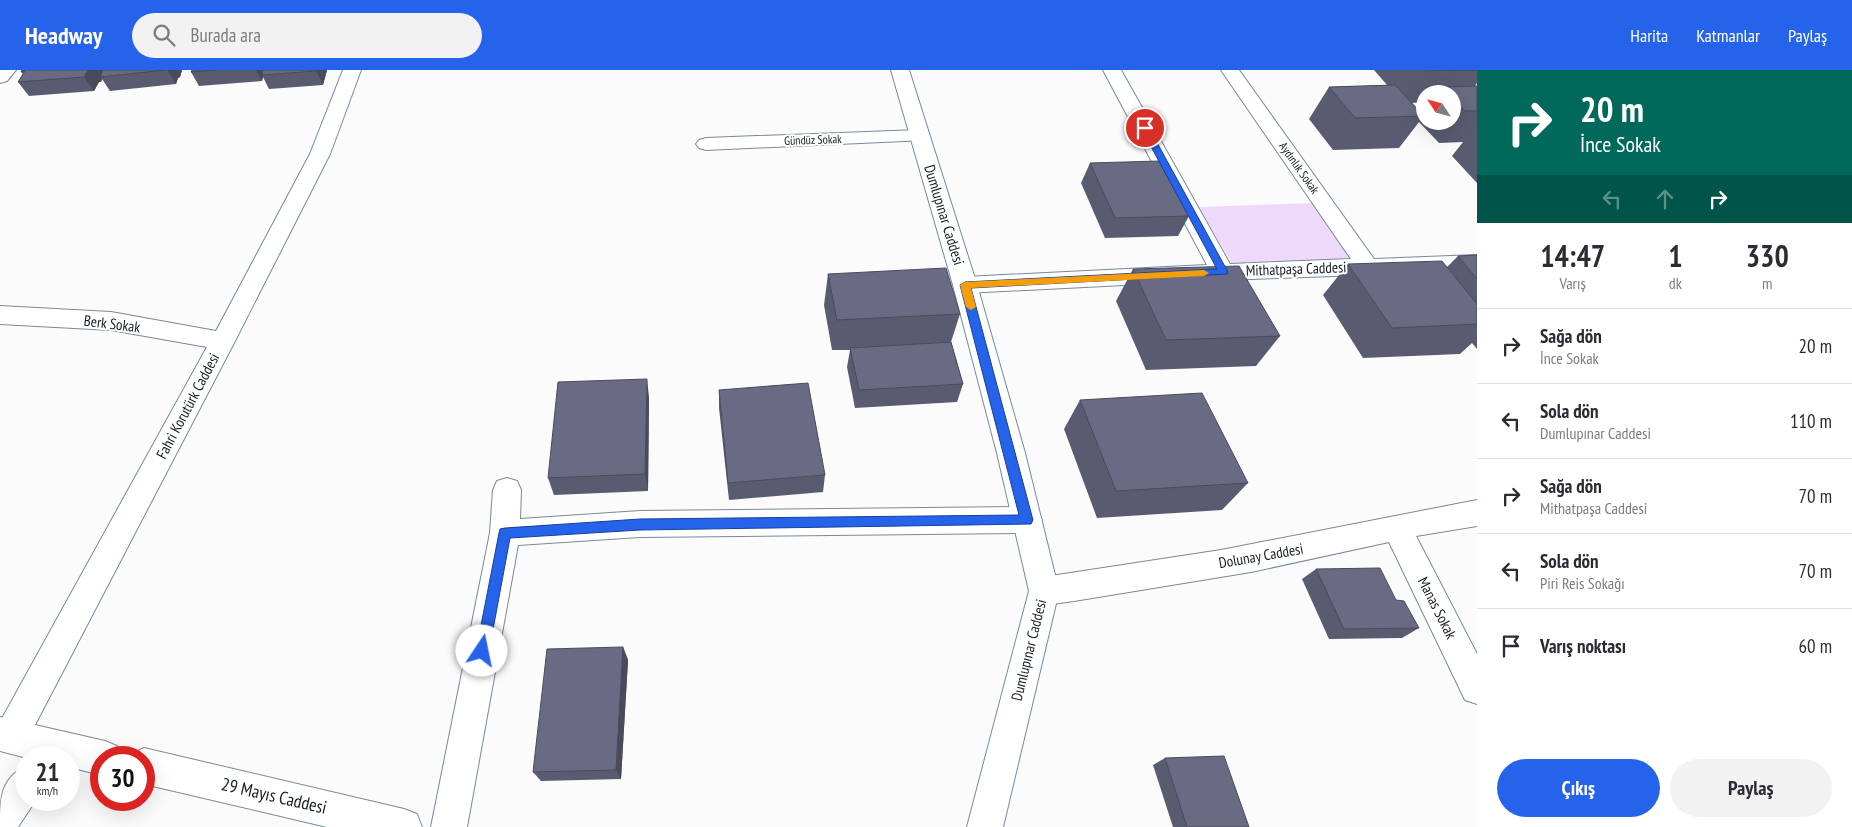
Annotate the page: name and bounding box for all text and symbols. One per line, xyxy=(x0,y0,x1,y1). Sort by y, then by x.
search box xyxy=(132,13,482,58)
text: Headway xyxy=(25,20,102,51)
icon: search xyxy=(150,21,178,49)
text: Burada ara xyxy=(190,23,261,47)
text: Harita xyxy=(1630,24,1668,47)
text: Katmanlar xyxy=(1696,24,1760,47)
text: Paylaş xyxy=(1788,24,1827,47)
north arrow xyxy=(1416,85,1461,130)
map controls xyxy=(1416,85,1461,130)
text: 20 m xyxy=(1580,86,1644,132)
icon: right xyxy=(1497,90,1562,155)
pin xyxy=(1124,107,1166,149)
icon: arrive xyxy=(1131,114,1159,142)
text: İnce Sokak xyxy=(1580,130,1661,158)
street label: Gündüz Sokak xyxy=(784,131,842,148)
street label: Aydınlık Sokak xyxy=(1276,139,1323,197)
street label: Dumlupınar Caddesi xyxy=(920,162,969,267)
icon: left xyxy=(1598,185,1626,213)
icon: ahead xyxy=(1651,185,1679,213)
icon: right xyxy=(1704,185,1732,213)
text: 14:47 xyxy=(1540,236,1605,275)
text: 1 xyxy=(1668,236,1683,275)
text: 330 xyxy=(1746,236,1789,275)
street label: Mithatpaşa Caddesi xyxy=(1245,257,1347,280)
text: Varış xyxy=(1559,273,1586,293)
text: dk xyxy=(1669,273,1682,293)
text: m xyxy=(1762,273,1772,293)
street label: Berk Sokak xyxy=(83,311,141,336)
text: Sağa dön xyxy=(1540,324,1602,348)
icon: right xyxy=(1497,332,1525,360)
text: 20 m xyxy=(1799,334,1832,358)
text: İnce Sokak xyxy=(1540,348,1599,368)
street label: Fahri Korutürk Caddesi xyxy=(152,350,223,462)
text: Sola dön xyxy=(1540,399,1599,423)
icon: left xyxy=(1497,407,1525,435)
text: 110 m xyxy=(1790,409,1832,433)
text: Dumlupınar Caddesi xyxy=(1540,423,1651,443)
text: Sağa dön xyxy=(1540,474,1602,498)
icon: right xyxy=(1497,482,1525,510)
text: 70 m xyxy=(1799,484,1832,508)
text: Mithatpaşa Caddesi xyxy=(1540,498,1647,518)
street label: Dolunay Caddesi xyxy=(1217,539,1305,572)
text: Sola dön xyxy=(1540,549,1599,573)
icon: left xyxy=(1497,557,1525,585)
text: 70 m xyxy=(1799,559,1832,583)
text: Piri Reis Sokağı xyxy=(1540,573,1625,593)
street label: Manas Sokak xyxy=(1414,574,1461,642)
street label: Dumlupınar Caddesi xyxy=(1007,597,1050,703)
position arrow xyxy=(455,624,507,676)
icon: arrive xyxy=(1497,632,1525,660)
text: Varış noktası xyxy=(1540,634,1626,658)
text: 60 m xyxy=(1799,634,1832,658)
speed limit sign: 30 xyxy=(90,746,155,811)
text: 21 xyxy=(36,756,59,788)
button: Çıkış xyxy=(1497,759,1660,817)
button: Paylaş xyxy=(1670,759,1832,817)
street label: 29 Mayıs Caddesi xyxy=(219,772,329,819)
text: km/h xyxy=(37,783,58,798)

